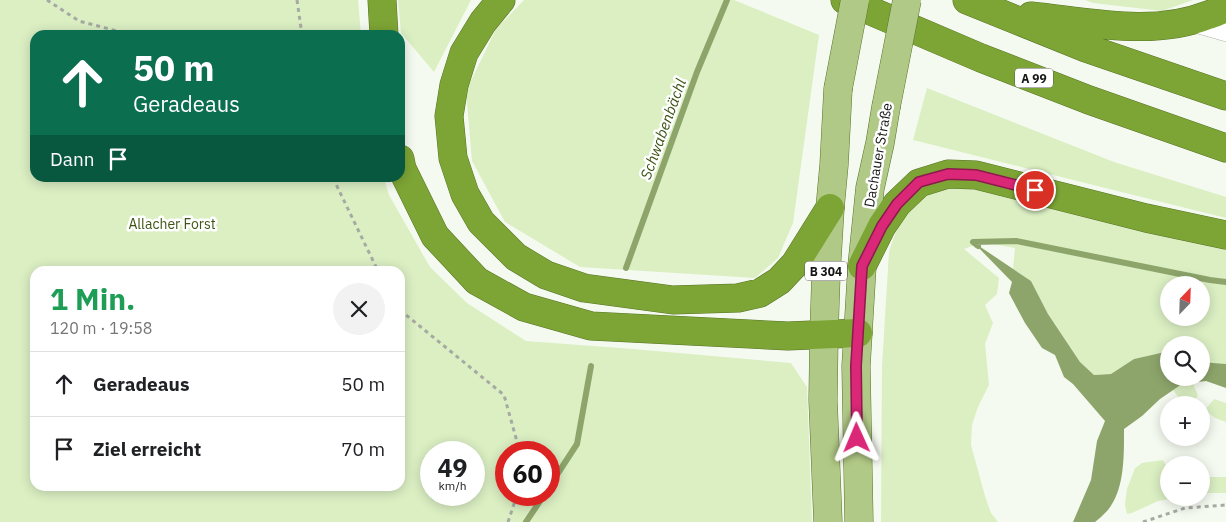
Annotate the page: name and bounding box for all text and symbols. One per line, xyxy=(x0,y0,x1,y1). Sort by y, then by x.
text: 50 m xyxy=(133,45,215,91)
icon: ahead xyxy=(50,50,115,115)
road number: A 99 xyxy=(1015,68,1053,88)
water label: Schwabenbächl xyxy=(636,76,690,182)
text: Geradeaus xyxy=(133,89,240,118)
street label: Dachauer Straße xyxy=(860,101,896,209)
icon: arrive xyxy=(104,145,132,173)
text: Dann xyxy=(50,147,94,171)
pin xyxy=(1014,169,1056,211)
icon: arrive xyxy=(1021,176,1049,204)
park label: Allacher Forst xyxy=(128,215,216,233)
road number: B 304 xyxy=(805,262,847,280)
north arrow xyxy=(1160,276,1210,326)
map controls xyxy=(1160,276,1210,506)
text: 1 Min. xyxy=(50,279,135,318)
button: close xyxy=(333,283,385,335)
text: 120 m · 19:58 xyxy=(50,318,152,338)
button: search xyxy=(1160,336,1210,386)
icon: ahead xyxy=(50,370,78,398)
text: Geradeaus xyxy=(93,372,190,396)
text: 50 m xyxy=(341,372,385,396)
button: + xyxy=(1160,396,1210,446)
position arrow xyxy=(830,411,882,463)
icon: arrive xyxy=(50,435,78,463)
text: Ziel erreicht xyxy=(93,437,201,461)
text: 70 m xyxy=(341,437,385,461)
speed limit sign: 60 xyxy=(495,441,560,506)
text: 49 xyxy=(437,451,468,484)
button: − xyxy=(1160,456,1210,506)
text: km/h xyxy=(438,478,467,493)

